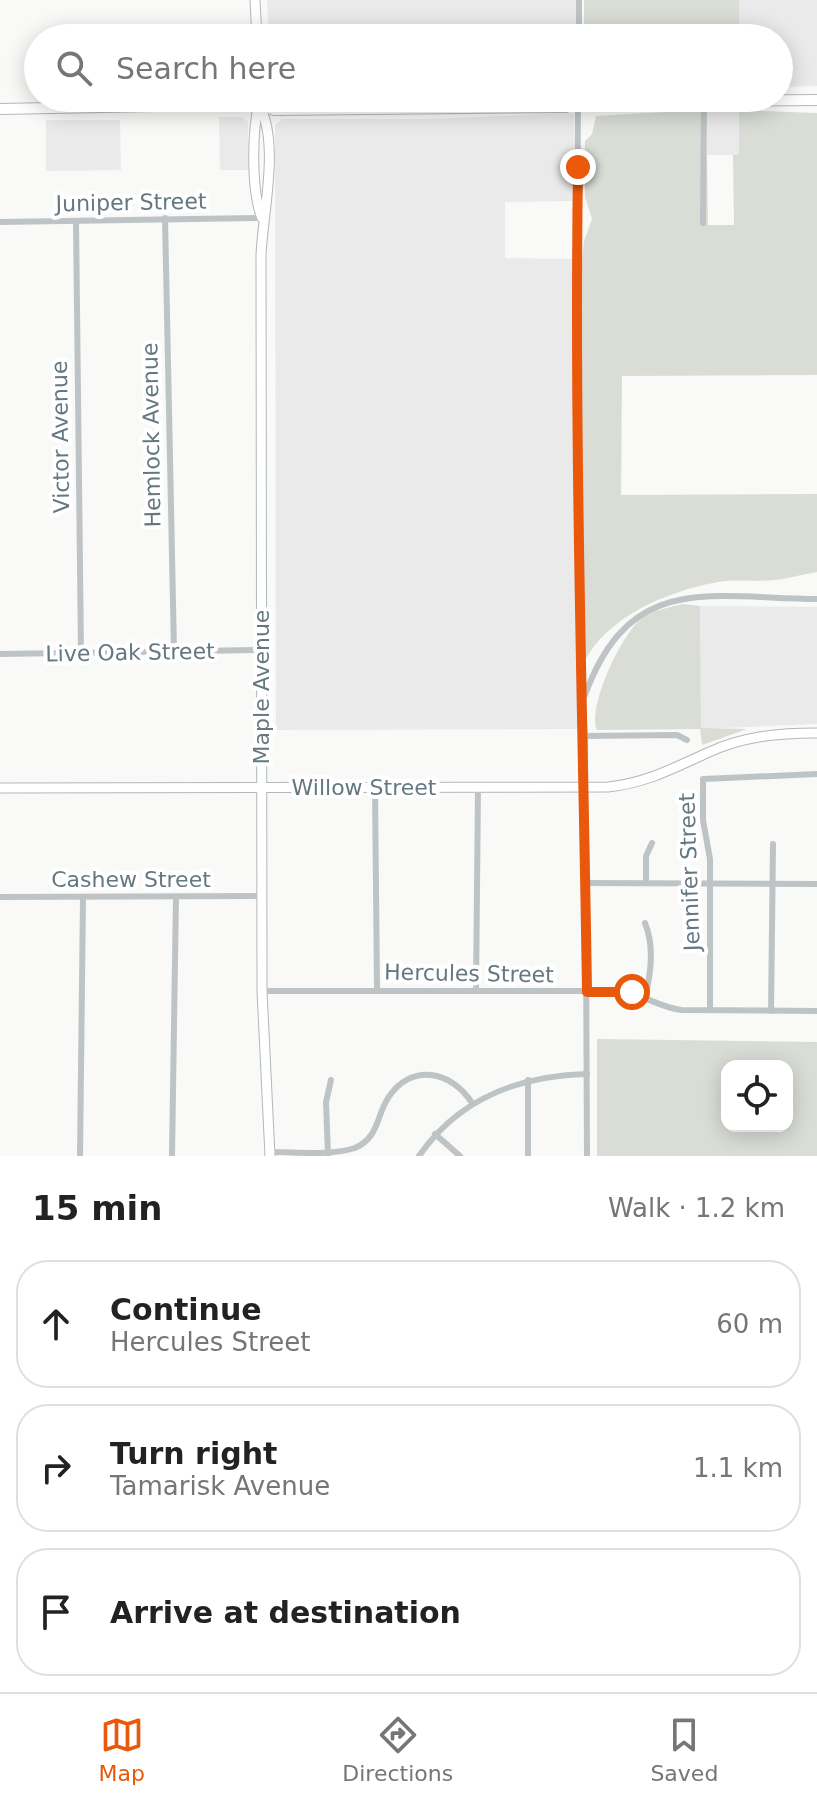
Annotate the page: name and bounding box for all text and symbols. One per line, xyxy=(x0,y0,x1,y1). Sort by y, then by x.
search box xyxy=(24,24,793,112)
icon: search xyxy=(52,46,96,90)
text: Search here xyxy=(116,51,296,86)
route end xyxy=(560,149,596,185)
street label: Juniper Street xyxy=(53,189,207,216)
street label: Hemlock Avenue xyxy=(137,342,166,528)
street label: Victor Avenue xyxy=(47,360,74,514)
street label: Maple Avenue xyxy=(249,610,274,764)
street label: Live Oak Street xyxy=(45,639,215,666)
street label: Willow Street xyxy=(292,775,437,800)
street label: Jennifer Street xyxy=(674,792,705,953)
street label: Cashew Street xyxy=(51,867,211,892)
street label: Hercules Street xyxy=(384,960,554,987)
route start xyxy=(614,974,650,1010)
map controls xyxy=(721,1060,793,1132)
button: locate xyxy=(721,1060,793,1132)
text: 15 min xyxy=(32,1188,162,1228)
text: Walk · 1.2 km xyxy=(608,1193,785,1223)
text: Continue xyxy=(110,1292,262,1327)
icon: ahead xyxy=(34,1302,78,1346)
text: 60 m xyxy=(716,1309,783,1339)
text: Hercules Street xyxy=(110,1327,310,1357)
text: Turn right xyxy=(110,1436,277,1471)
icon: right xyxy=(34,1446,78,1490)
text: 1.1 km xyxy=(693,1453,783,1483)
text: Tamarisk Avenue xyxy=(110,1471,330,1501)
icon: arrive xyxy=(34,1590,78,1634)
text: Arrive at destination xyxy=(110,1595,461,1630)
tab: Map xyxy=(99,1713,145,1786)
tab: Directions xyxy=(342,1713,453,1786)
tab: Saved xyxy=(650,1713,718,1786)

